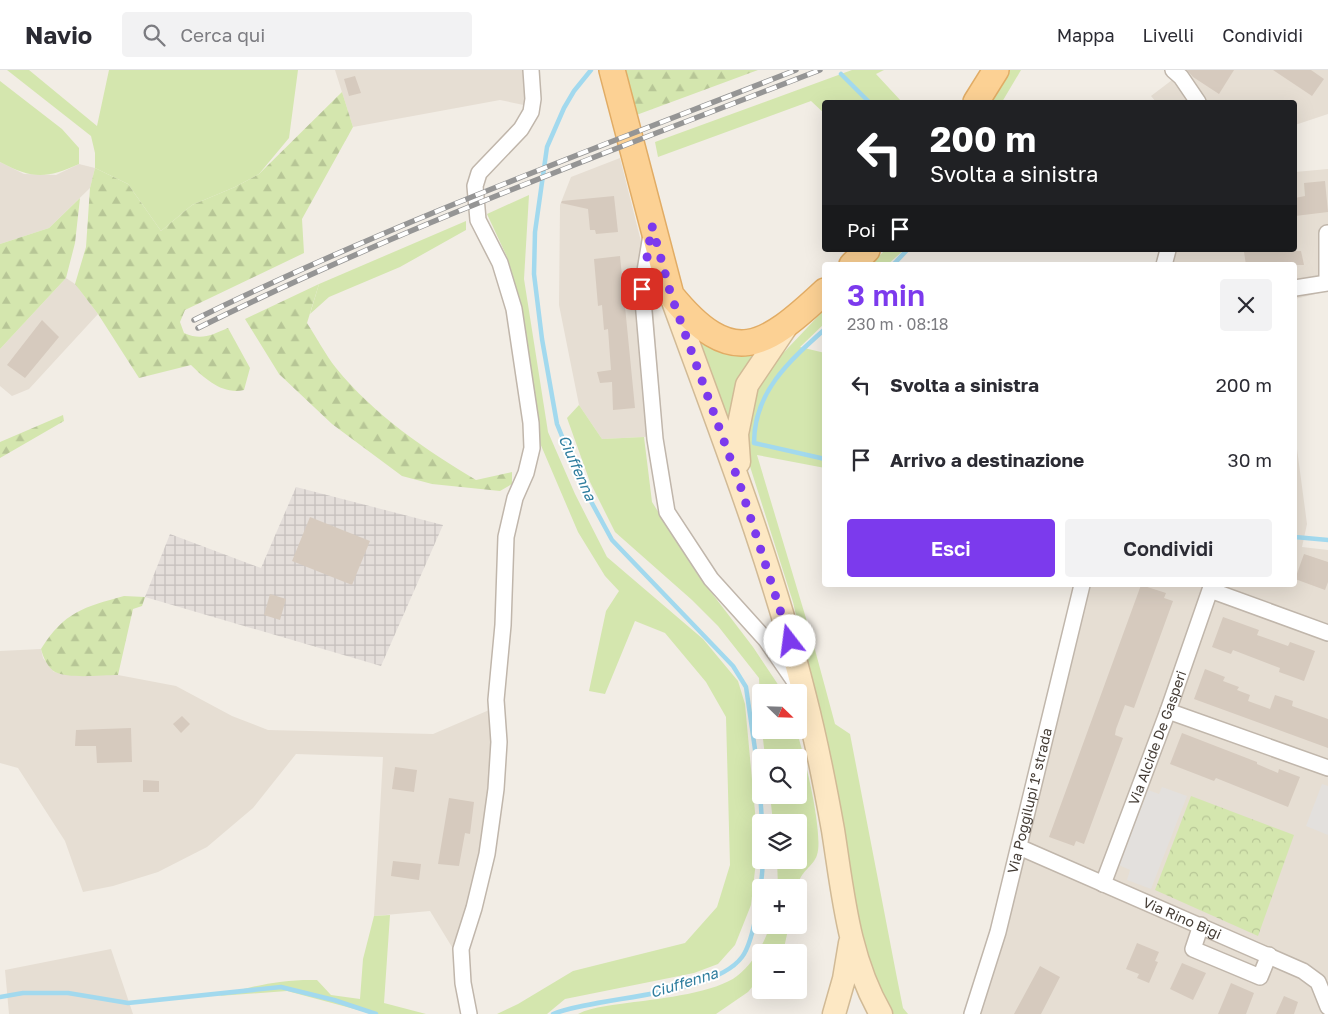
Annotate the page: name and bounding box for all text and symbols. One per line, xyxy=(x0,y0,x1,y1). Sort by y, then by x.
search box xyxy=(122,12,472,57)
text: Navio xyxy=(25,20,92,49)
icon: search xyxy=(140,21,168,49)
text: Cerca qui xyxy=(180,23,265,46)
text: Mappa xyxy=(1057,24,1115,46)
text: Livelli xyxy=(1143,24,1194,46)
text: Condividi xyxy=(1222,24,1303,46)
text: 200 m xyxy=(930,118,1036,160)
icon: left xyxy=(847,120,912,185)
text: Svolta a sinistra xyxy=(930,160,1098,187)
icon: arrive xyxy=(886,215,914,243)
text: Poi xyxy=(847,218,876,241)
pin xyxy=(621,268,663,310)
icon: arrive xyxy=(628,275,656,303)
text: 3 min xyxy=(847,277,925,313)
button: close xyxy=(1220,279,1272,331)
text: 230 m · 08:18 xyxy=(847,314,949,334)
icon: left xyxy=(847,371,875,399)
text: Svolta a sinistra xyxy=(890,373,1039,396)
text: 200 m xyxy=(1216,373,1272,396)
water label: Ciuffenna xyxy=(555,432,601,504)
icon: arrive xyxy=(847,446,875,474)
text: Arrivo a destinazione xyxy=(890,448,1084,471)
text: 30 m xyxy=(1228,448,1272,471)
button: Esci xyxy=(847,519,1055,577)
button: Condividi xyxy=(1065,519,1272,577)
position arrow xyxy=(763,614,815,666)
street label: Via Alcide De Gasperi xyxy=(1124,668,1189,807)
north arrow xyxy=(752,684,808,739)
map controls xyxy=(752,684,807,999)
street label: Via Poggilupi 1° strada xyxy=(1003,726,1055,875)
button: search xyxy=(752,749,807,804)
button: layers xyxy=(752,814,807,869)
button: + xyxy=(752,879,807,934)
street label: Via Rino Bigi xyxy=(1140,893,1224,942)
button: − xyxy=(752,944,807,999)
water label: Ciuffenna xyxy=(648,963,720,1001)

